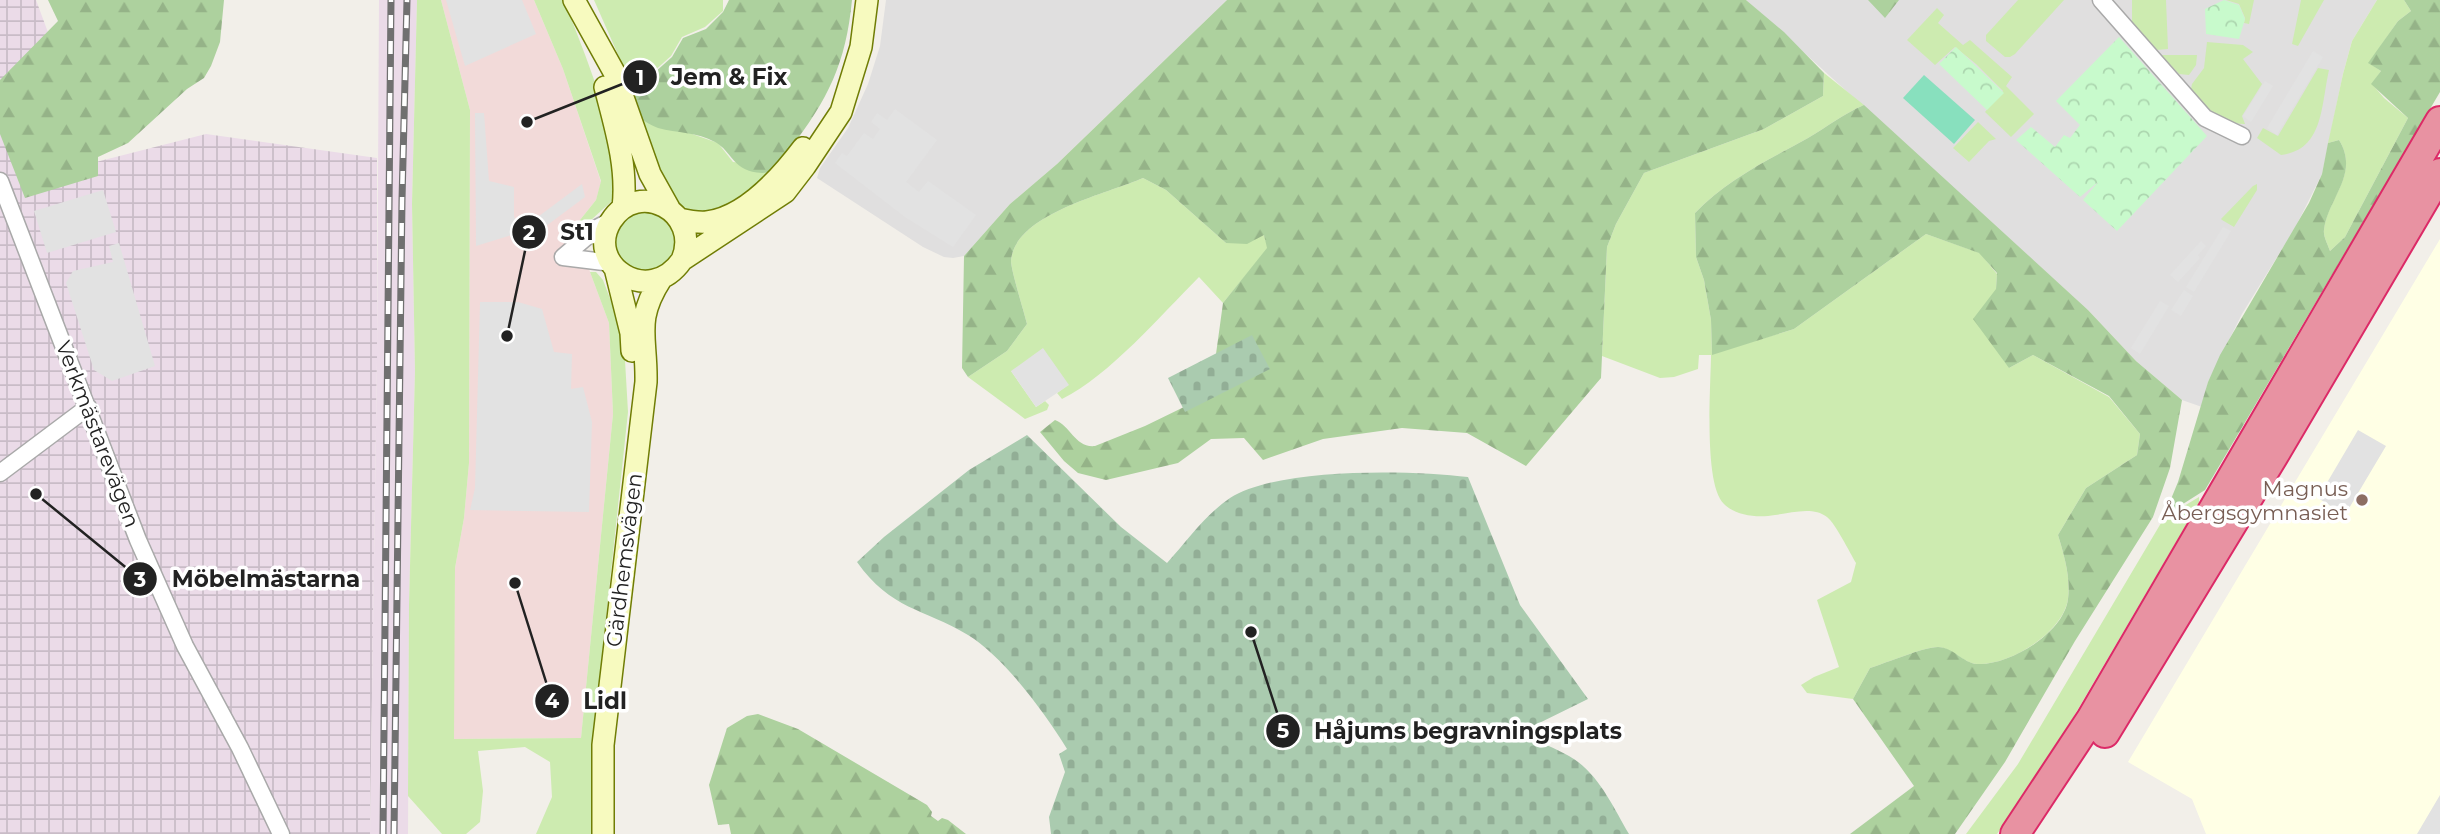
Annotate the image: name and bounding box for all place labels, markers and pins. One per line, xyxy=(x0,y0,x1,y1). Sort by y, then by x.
callout: Jem & Fix xyxy=(622,55,802,99)
callout: St1 xyxy=(511,210,608,254)
place label: Magnus Åbergsgymnasiet xyxy=(2162,476,2348,525)
marker: Magnus Åbergsgymnasiet xyxy=(2354,492,2370,508)
callout: Möbelmästarna xyxy=(123,557,374,601)
callout: Lidl xyxy=(534,679,641,723)
callout: Håjums begravningsplats xyxy=(1265,709,1636,753)

